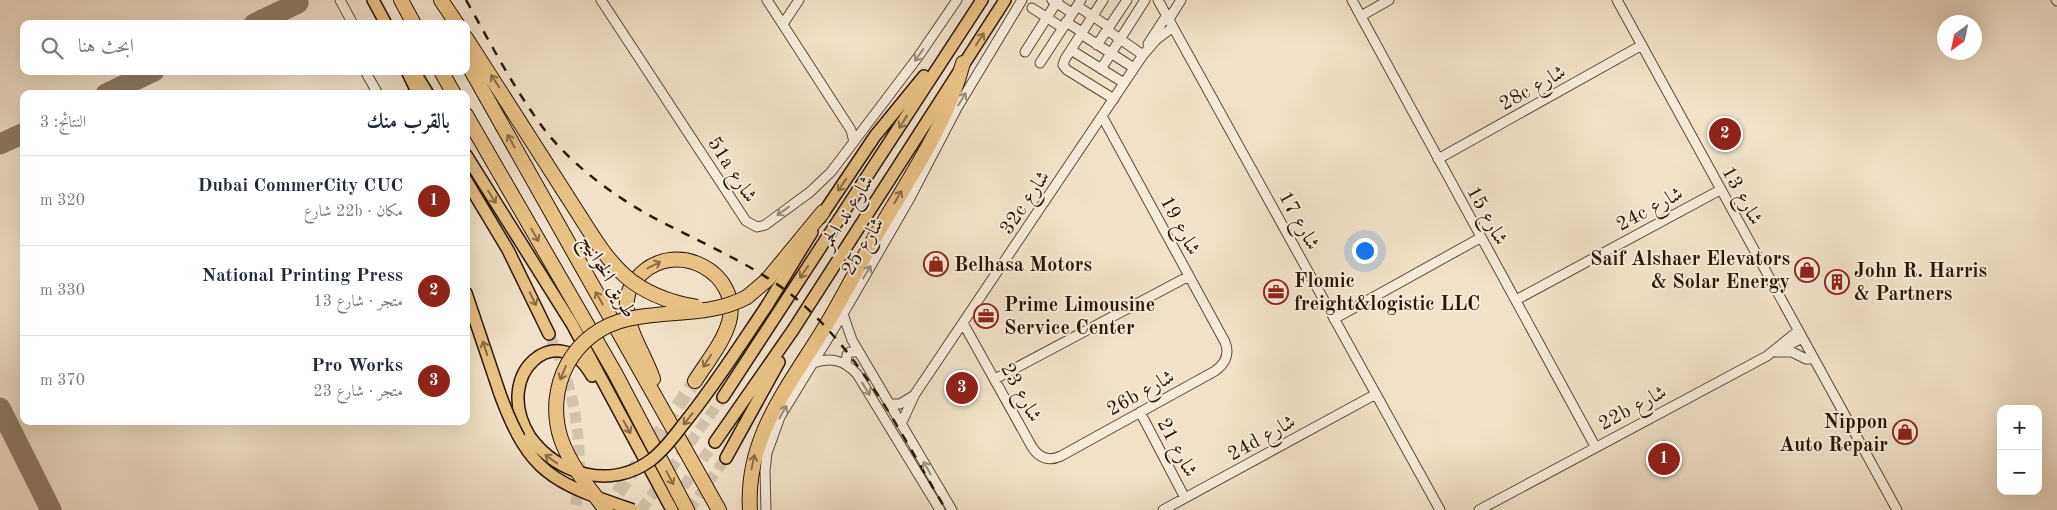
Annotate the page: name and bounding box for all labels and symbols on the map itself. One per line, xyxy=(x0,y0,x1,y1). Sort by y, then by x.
north arrow xyxy=(1937,15,1982,60)
one-way arrow xyxy=(975,32,985,46)
one-way arrow xyxy=(914,47,924,61)
street label: 28c شارع xyxy=(1497,62,1572,120)
one-way arrow xyxy=(490,75,500,89)
one-way arrow xyxy=(958,93,968,107)
one-way arrow xyxy=(897,114,907,128)
pin: 2 xyxy=(1709,115,1741,153)
street label: 51a شارع xyxy=(698,134,760,210)
one-way arrow xyxy=(505,135,515,149)
street label: شارع 13 xyxy=(1712,163,1765,232)
street label: 32c شارع xyxy=(997,168,1059,242)
street label: شارع ند الحمر xyxy=(816,173,883,258)
one-way arrow xyxy=(837,178,847,192)
street label: شارع 15 xyxy=(1457,183,1510,252)
street label: 24c شارع xyxy=(1613,184,1689,241)
street label: شارع 17 xyxy=(1269,188,1322,257)
one-way arrow xyxy=(487,189,497,203)
one-way arrow xyxy=(893,190,903,205)
street label: شارع 19 xyxy=(1150,193,1203,261)
one-way arrow xyxy=(777,206,790,217)
street label: شارع 25 xyxy=(839,215,894,282)
one-way arrow xyxy=(530,228,540,243)
street label: طريق الخوانيج xyxy=(570,232,639,325)
your location xyxy=(1352,238,1378,264)
place label: Saif Alshaer Elevators & Solar Energy xyxy=(1590,250,1790,293)
shop icon: Belhasa Motors xyxy=(923,251,949,277)
place label: Belhasa Motors xyxy=(954,256,1092,276)
shop icon: Saif Alshaer Elevators & Solar Energy xyxy=(1794,257,1820,283)
one-way arrow xyxy=(647,260,662,270)
place label: John R. Harris & Partners xyxy=(1854,262,1987,305)
one-way arrow xyxy=(799,265,809,279)
one-way arrow xyxy=(862,265,872,279)
building icon: John R. Harris & Partners xyxy=(1824,269,1850,295)
place label: Flomic freight&logistic LLC xyxy=(1294,272,1480,315)
office icon: Flomic freight&logistic LLC xyxy=(1263,279,1289,305)
one-way arrow xyxy=(528,291,538,306)
one-way arrow xyxy=(594,291,604,306)
place label: Prime Limousine Service Center xyxy=(1004,296,1155,339)
office icon: Prime Limousine Service Center xyxy=(973,303,999,329)
one-way arrow xyxy=(479,340,489,356)
one-way arrow xyxy=(702,354,712,368)
street label: شارع 23 xyxy=(991,360,1044,429)
one-way arrow xyxy=(558,365,567,380)
street label: 26b شارع xyxy=(1104,367,1181,426)
pin: 3 xyxy=(946,369,978,407)
one-way arrow xyxy=(861,381,871,395)
street label: 22b شارع xyxy=(1596,383,1673,440)
one-way arrow xyxy=(778,405,788,420)
one-way arrow xyxy=(682,412,693,425)
street label: 24d شارع xyxy=(1225,412,1302,471)
place label: Nippon Auto Repair xyxy=(1779,413,1888,456)
street label: شارع 21 xyxy=(1147,415,1200,483)
shop icon: Nippon Auto Repair xyxy=(1892,419,1918,445)
one-way arrow xyxy=(622,420,632,435)
pin: 1 xyxy=(1648,440,1680,478)
one-way arrow xyxy=(544,454,558,464)
one-way arrow xyxy=(749,454,758,470)
one-way arrow xyxy=(922,461,932,476)
one-way arrow xyxy=(665,470,675,485)

